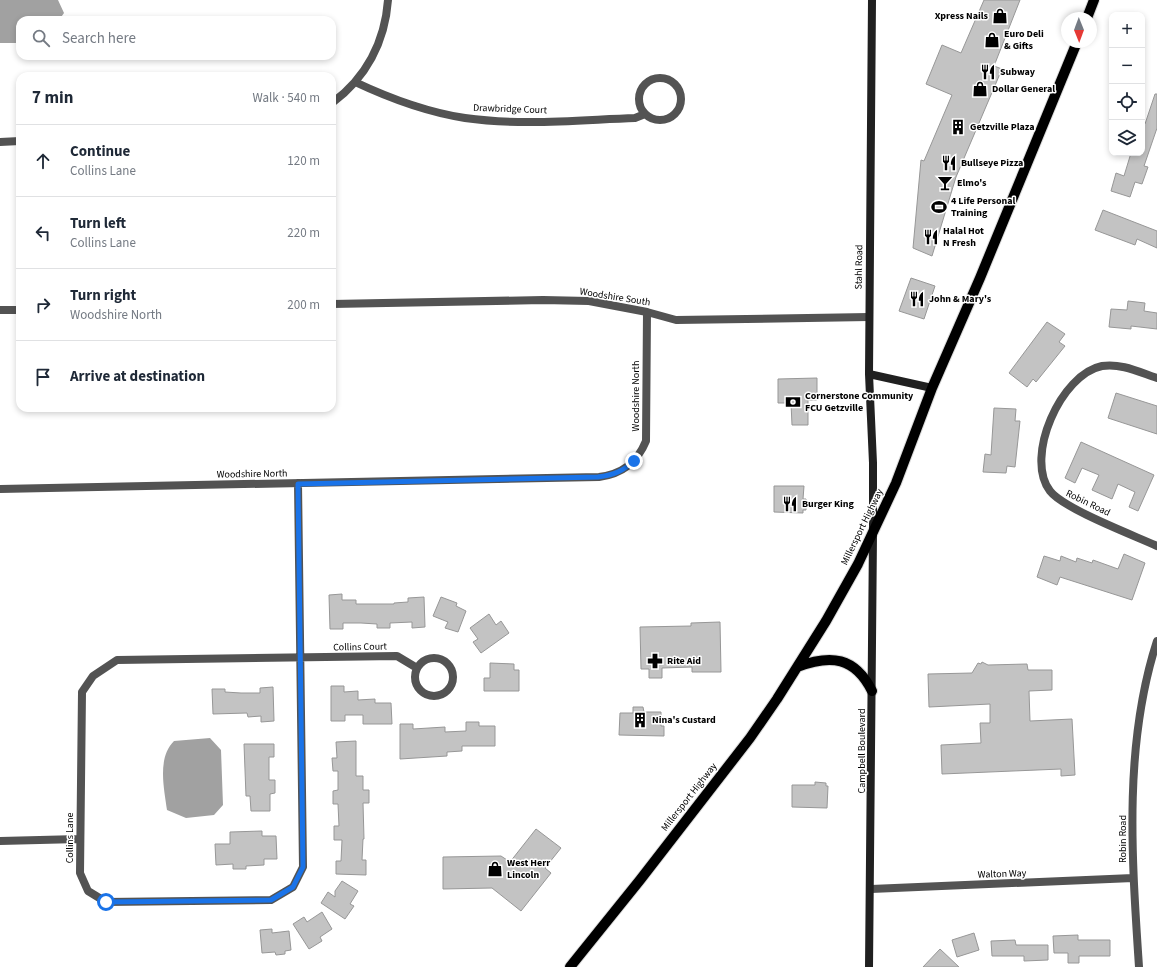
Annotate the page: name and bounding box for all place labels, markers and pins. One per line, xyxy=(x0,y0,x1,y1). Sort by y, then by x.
shop icon: Xpress Nails xyxy=(991,7,1009,25)
place label: Xpress Nails xyxy=(935,9,989,23)
place label: Euro Deli & Gifts xyxy=(1004,27,1044,53)
shop icon: Euro Deli & Gifts xyxy=(983,31,1001,49)
restaurant icon: Subway xyxy=(979,63,997,81)
place label: Subway xyxy=(1000,65,1036,79)
shop icon: Dollar General xyxy=(971,80,989,98)
place label: Dollar General xyxy=(992,82,1055,96)
building icon: Getzville Plaza xyxy=(949,118,967,136)
place label: Getzville Plaza xyxy=(970,120,1035,134)
restaurant icon: Bullseye Pizza xyxy=(940,154,958,172)
place label: Bullseye Pizza xyxy=(961,156,1023,170)
bar icon: Elmo's xyxy=(936,174,954,192)
place label: Elmo's xyxy=(957,176,987,190)
place label: 4 Life Personal Training xyxy=(951,194,1016,220)
sports icon: 4 Life Personal Training xyxy=(930,198,948,216)
place label: Halal Hot N Fresh xyxy=(943,224,984,250)
restaurant icon: Halal Hot N Fresh xyxy=(922,228,940,246)
restaurant icon: John & Mary's xyxy=(908,290,926,308)
place label: John & Mary's xyxy=(929,292,992,306)
place label: Cornerstone Community FCU Getzville xyxy=(805,389,914,415)
bank icon: Cornerstone Community FCU Getzville xyxy=(784,393,802,411)
restaurant icon: Burger King xyxy=(781,495,799,513)
place label: Burger King xyxy=(802,497,855,511)
pharmacy icon: Rite Aid xyxy=(646,652,664,670)
place label: Rite Aid xyxy=(667,654,701,668)
building icon: Nina's Custard xyxy=(631,711,649,729)
place label: Nina's Custard xyxy=(652,713,716,727)
place label: West Herr Lincoln xyxy=(507,856,550,882)
shop icon: West Herr Lincoln xyxy=(486,860,504,878)

